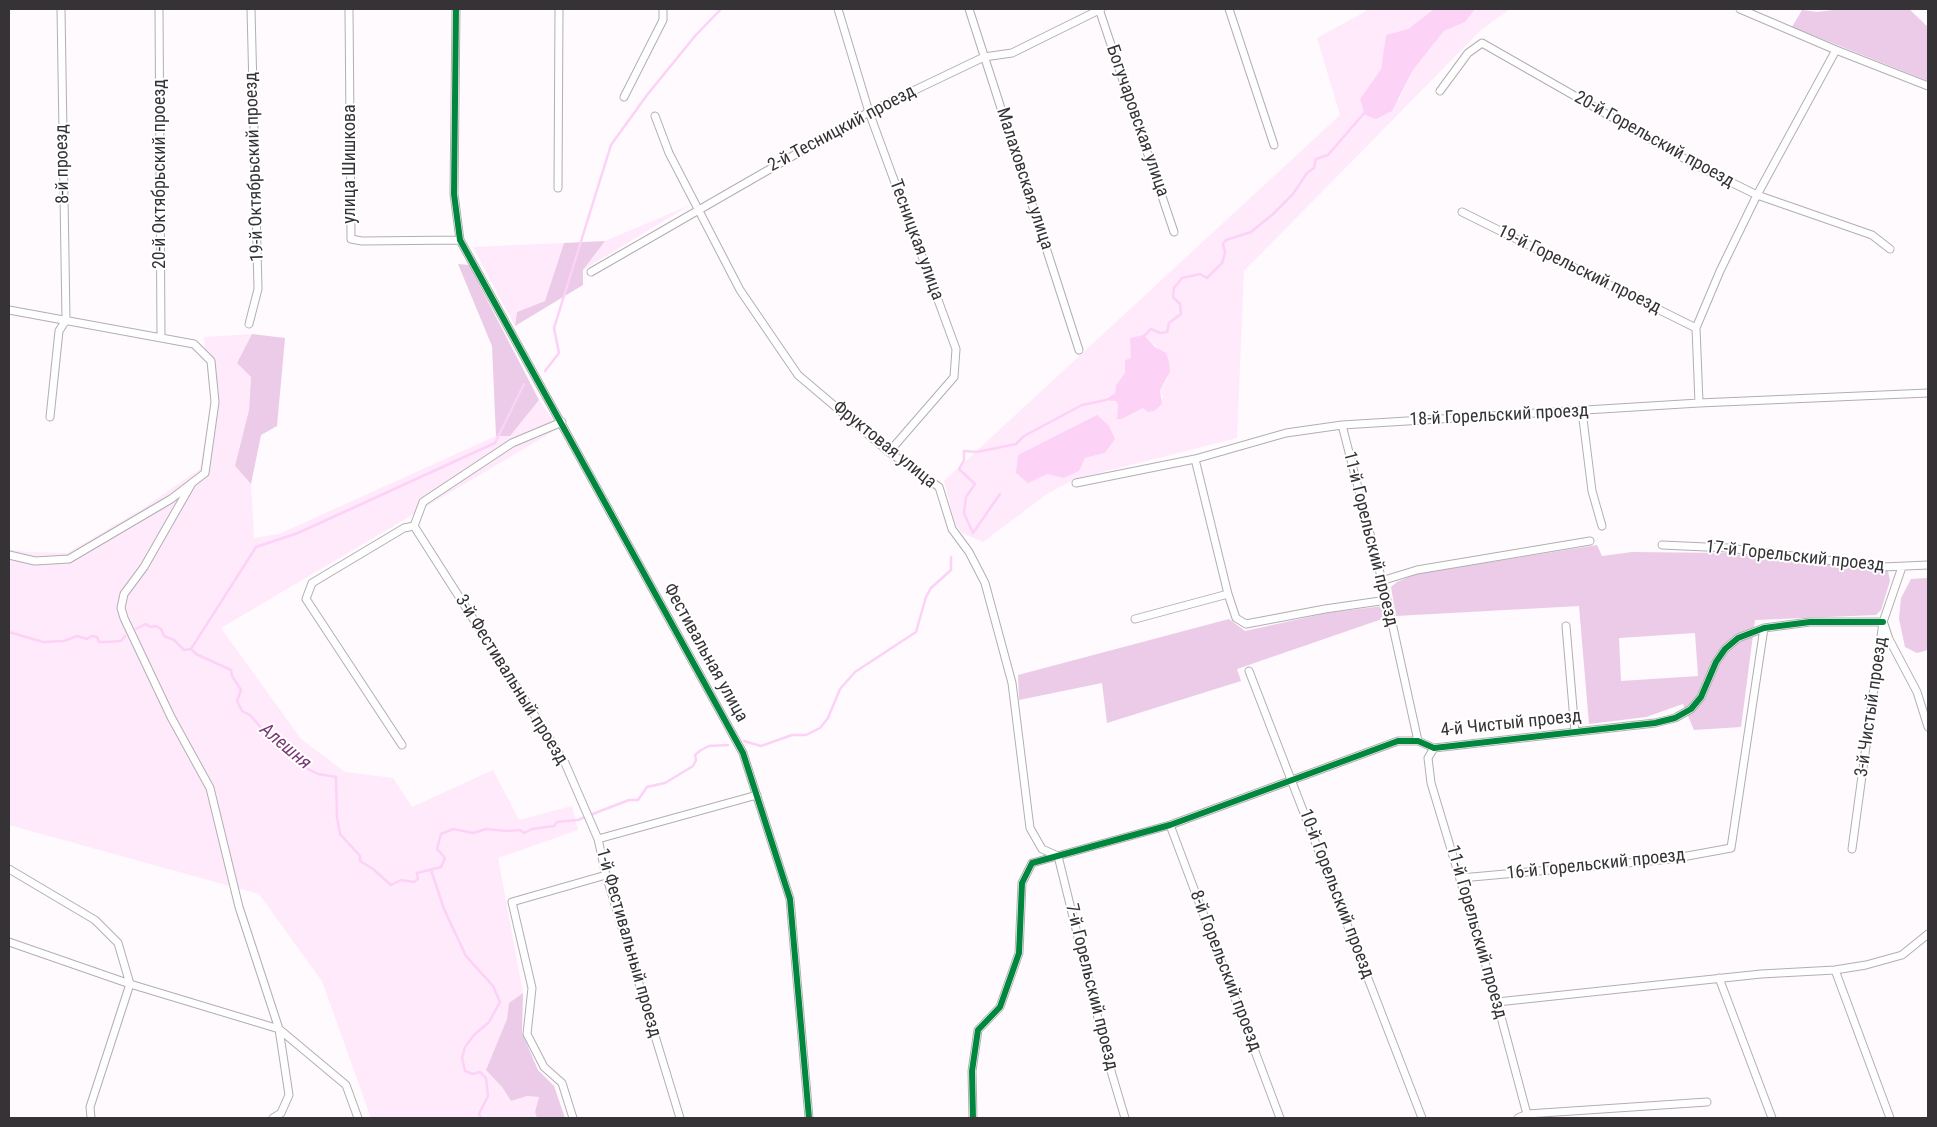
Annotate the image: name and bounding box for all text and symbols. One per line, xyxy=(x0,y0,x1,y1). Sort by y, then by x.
street label: Богучаровская улица xyxy=(1101,42,1173,200)
street label: 19-й Октябрьский проезд xyxy=(241,72,269,262)
street label: 20-й Октябрьский проезд xyxy=(149,79,171,269)
street label: 2-й Тесницкий проезд xyxy=(765,81,919,177)
street label: 20-й Горельский проезд xyxy=(1570,87,1738,193)
street label: улица Шишкова xyxy=(339,104,361,224)
street label: Малаховская улица xyxy=(991,105,1057,253)
street label: 8-й проезд xyxy=(52,124,74,204)
street label: Тесницкая улица xyxy=(884,177,948,303)
street label: 19-й Горельский проезд xyxy=(1494,221,1664,319)
street label: Фруктовая улица xyxy=(828,396,940,494)
street label: 18-й Горельский проезд xyxy=(1409,401,1589,431)
street label: 11-й Горельский проезд xyxy=(1338,449,1402,629)
street label: 17-й Горельский проезд xyxy=(1705,537,1885,577)
street label: Фестивальная улица xyxy=(658,580,752,726)
street label: 3-й Фестивальный проезд xyxy=(450,591,572,769)
street label: 3-й Чистый проезд xyxy=(1851,636,1893,778)
street label: 4-й Чистый проезд xyxy=(1440,706,1582,742)
water label: Алешня xyxy=(255,719,315,775)
street label: 10-й Горельский проезд xyxy=(1294,806,1378,982)
street label: 11-й Горельский проезд xyxy=(1441,843,1511,1021)
street label: 16-й Горельский проезд xyxy=(1506,845,1686,885)
street label: 1-й Фестивальный проезд xyxy=(591,846,665,1040)
street label: 8-й Горельский проезд xyxy=(1184,888,1266,1054)
street label: 7-й Горельский проезд xyxy=(1060,902,1122,1072)

